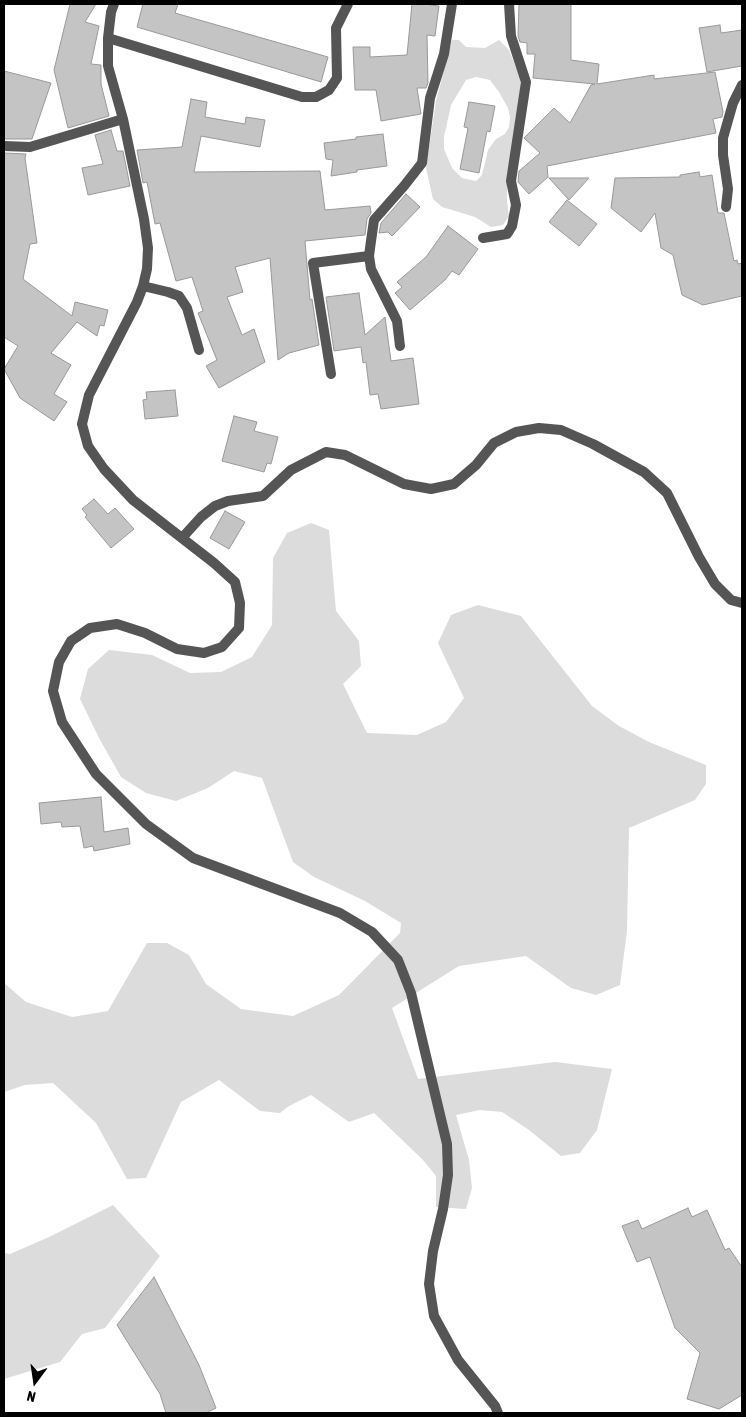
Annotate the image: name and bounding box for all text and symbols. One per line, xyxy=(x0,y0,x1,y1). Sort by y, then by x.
north arrow xyxy=(10,1357,60,1407)
text: N xyxy=(25,1388,37,1405)

